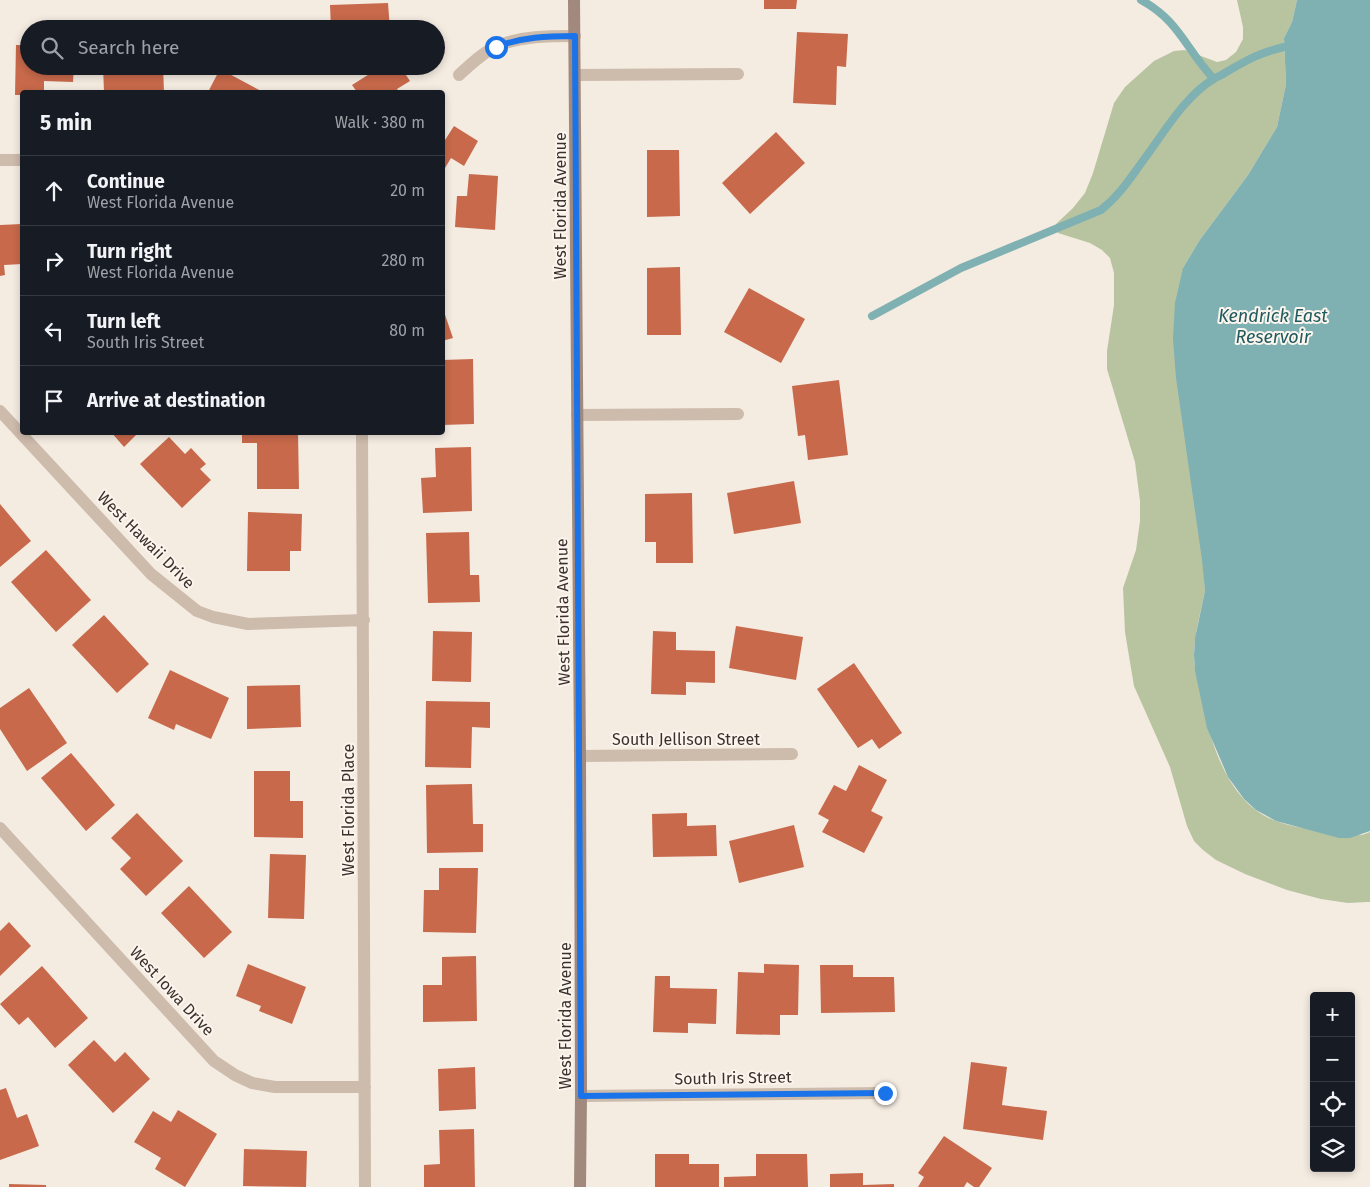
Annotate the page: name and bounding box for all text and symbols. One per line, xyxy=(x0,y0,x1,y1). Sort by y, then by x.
search box xyxy=(20,20,445,75)
icon: search xyxy=(38,34,66,62)
text: Search here xyxy=(78,36,179,59)
route start xyxy=(485,36,508,59)
text: 5 min xyxy=(40,110,92,136)
text: Walk · 380 m xyxy=(335,113,425,132)
street label: West Florida Avenue xyxy=(551,132,570,280)
text: Continue xyxy=(87,170,165,193)
icon: ahead xyxy=(40,177,68,205)
text: 20 m xyxy=(390,181,425,200)
text: West Florida Avenue xyxy=(87,193,234,212)
text: Turn right xyxy=(87,240,172,263)
icon: right xyxy=(40,247,68,275)
text: 280 m xyxy=(381,251,425,270)
text: West Florida Avenue xyxy=(87,263,234,282)
water label: Kendrick East Reservoir xyxy=(1218,305,1328,348)
text: Turn left xyxy=(87,310,161,333)
icon: left xyxy=(40,317,68,345)
text: 80 m xyxy=(389,321,425,340)
text: South Iris Street xyxy=(87,333,204,352)
icon: arrive xyxy=(40,387,68,415)
text: Arrive at destination xyxy=(87,389,266,412)
street label: West Hawaii Drive xyxy=(93,487,199,593)
street label: West Florida Avenue xyxy=(552,538,574,686)
street label: South Jellison Street xyxy=(612,730,760,749)
street label: West Florida Place xyxy=(339,744,358,876)
street label: West Iowa Drive xyxy=(126,942,218,1040)
street label: West Florida Avenue xyxy=(556,942,575,1090)
map controls xyxy=(1310,992,1355,1172)
button: + xyxy=(1310,992,1355,1037)
button: − xyxy=(1310,1037,1355,1082)
street label: South Iris Street xyxy=(674,1067,792,1089)
route end xyxy=(874,1082,897,1105)
button: locate xyxy=(1310,1082,1355,1127)
button: layers xyxy=(1310,1127,1355,1172)

